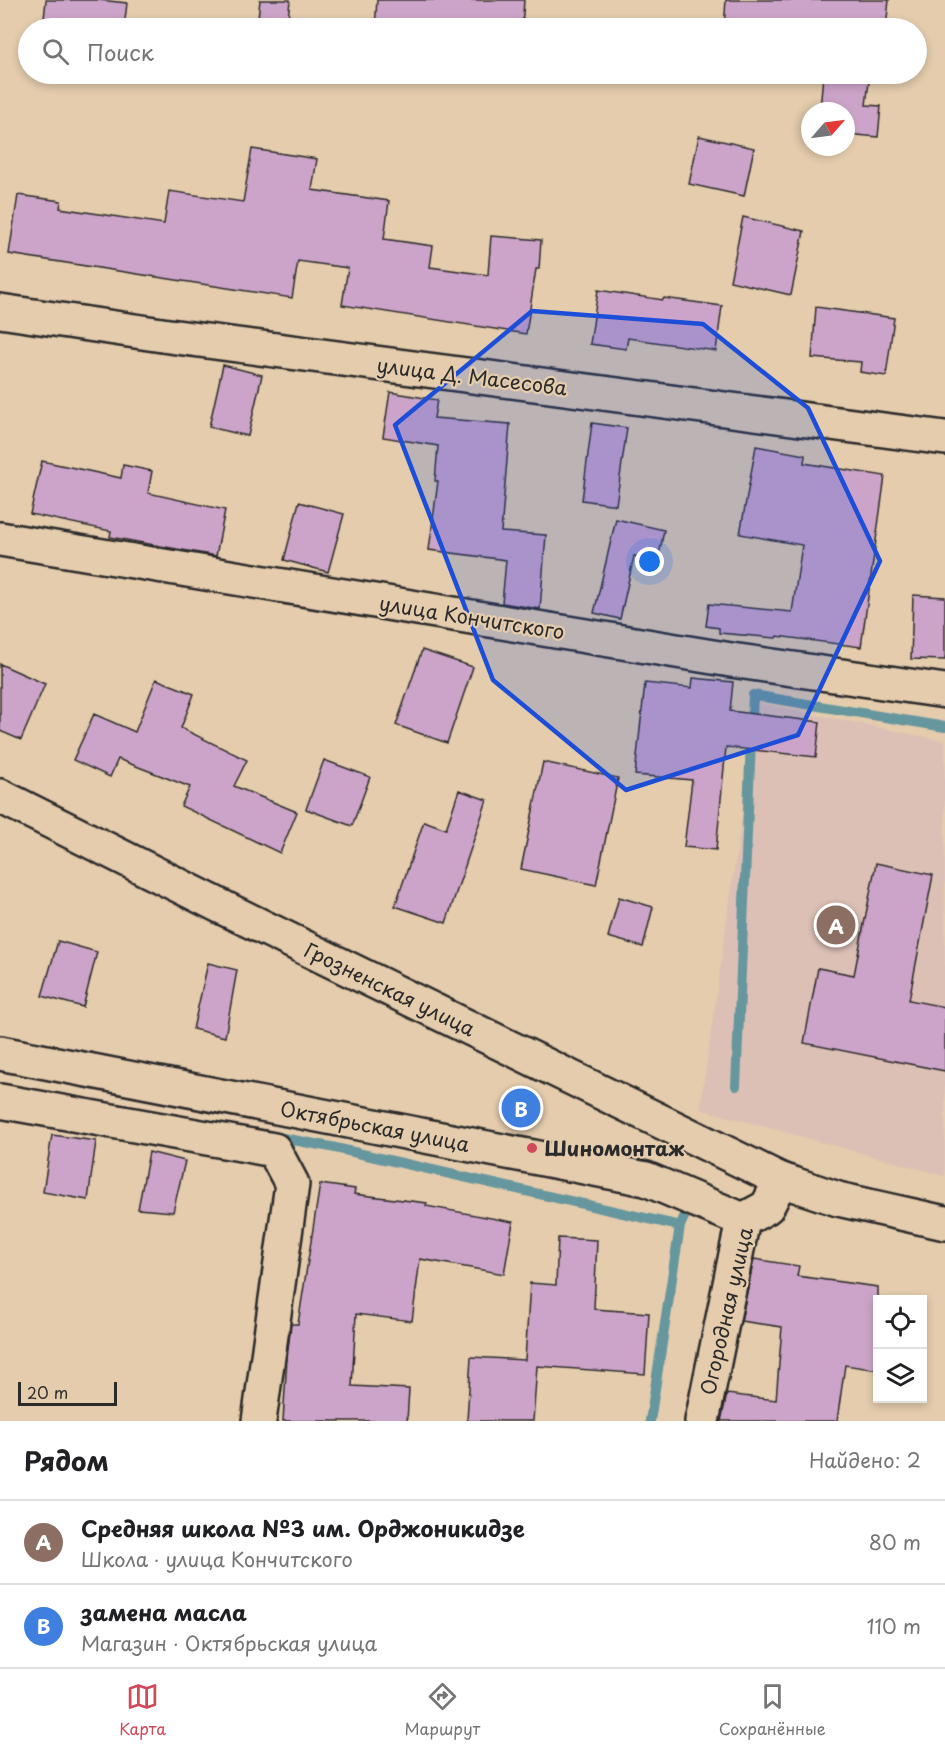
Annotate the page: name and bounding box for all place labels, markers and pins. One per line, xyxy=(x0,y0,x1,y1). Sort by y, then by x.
pin: A xyxy=(816,902,856,948)
pin: B xyxy=(502,1086,540,1130)
place label: Шиномонтаж xyxy=(544,1133,685,1163)
marker: Шиномонтаж xyxy=(525,1141,539,1155)

